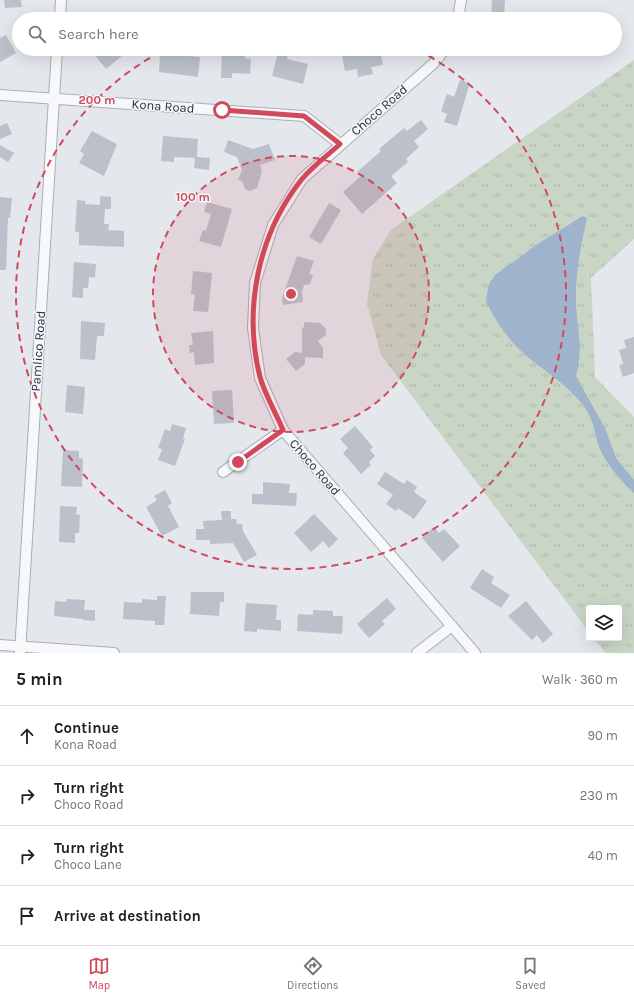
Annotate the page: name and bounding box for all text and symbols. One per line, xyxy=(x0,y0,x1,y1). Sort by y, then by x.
search box xyxy=(12,12,622,56)
icon: search xyxy=(26,23,48,45)
text: Search here xyxy=(58,25,139,43)
street label: Choco Road xyxy=(348,81,410,139)
text: 200 m xyxy=(79,93,115,107)
street label: Kona Road xyxy=(131,96,195,116)
route start xyxy=(213,101,231,119)
text: 100 m xyxy=(176,190,210,204)
centre of rings xyxy=(284,287,298,301)
street label: Pamlico Road xyxy=(28,310,48,392)
street label: Choco Road xyxy=(286,436,344,498)
route end xyxy=(229,453,247,471)
map controls xyxy=(586,605,622,641)
button: layers xyxy=(586,605,622,641)
text: 5 min xyxy=(16,669,63,689)
text: Walk · 360 m xyxy=(542,672,618,687)
text: Continue xyxy=(54,719,119,737)
icon: ahead xyxy=(16,725,38,747)
text: 90 m xyxy=(587,728,618,743)
text: Kona Road xyxy=(54,737,117,752)
text: Turn right xyxy=(54,779,124,797)
icon: right xyxy=(16,785,38,807)
text: 230 m xyxy=(580,788,618,803)
text: Choco Road xyxy=(54,797,124,812)
text: Turn right xyxy=(54,839,124,857)
icon: right xyxy=(16,845,38,867)
text: 40 m xyxy=(588,848,618,863)
text: Choco Lane xyxy=(54,857,122,872)
icon: arrive xyxy=(16,905,38,927)
text: Arrive at destination xyxy=(54,907,201,925)
tab: Map xyxy=(88,955,110,992)
tab: Directions xyxy=(287,955,339,992)
tab: Saved xyxy=(515,955,546,992)

